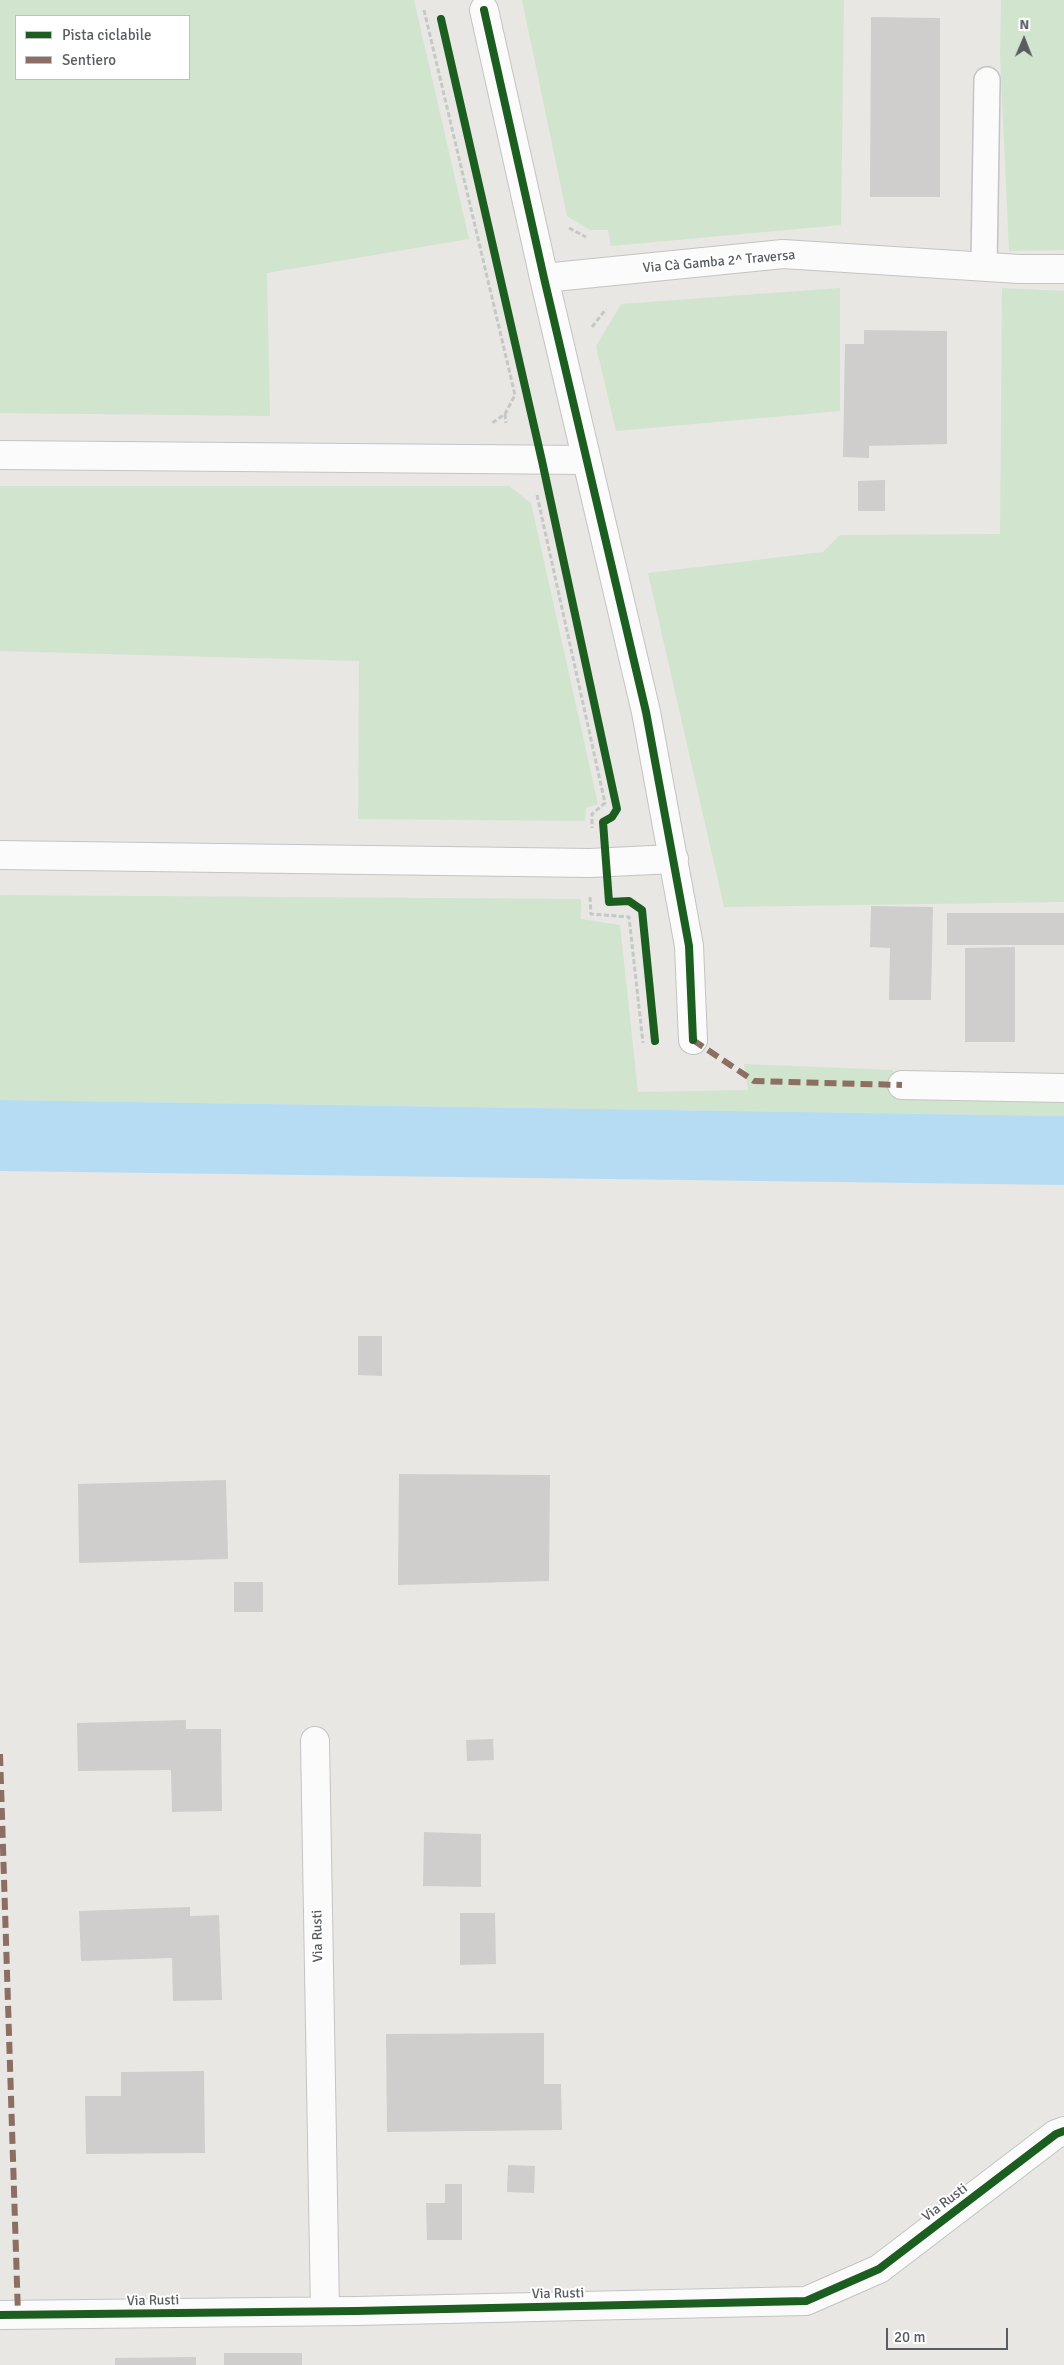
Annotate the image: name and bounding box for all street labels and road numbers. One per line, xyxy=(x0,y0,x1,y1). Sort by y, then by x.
street label: Via Cà Gamba 2^ Traversa xyxy=(642,247,796,277)
street label: Via Rusti xyxy=(309,1910,327,1962)
street label: Via Rusti xyxy=(919,2180,971,2226)
street label: Via Rusti xyxy=(532,2285,584,2303)
street label: Via Rusti xyxy=(127,2292,179,2310)

